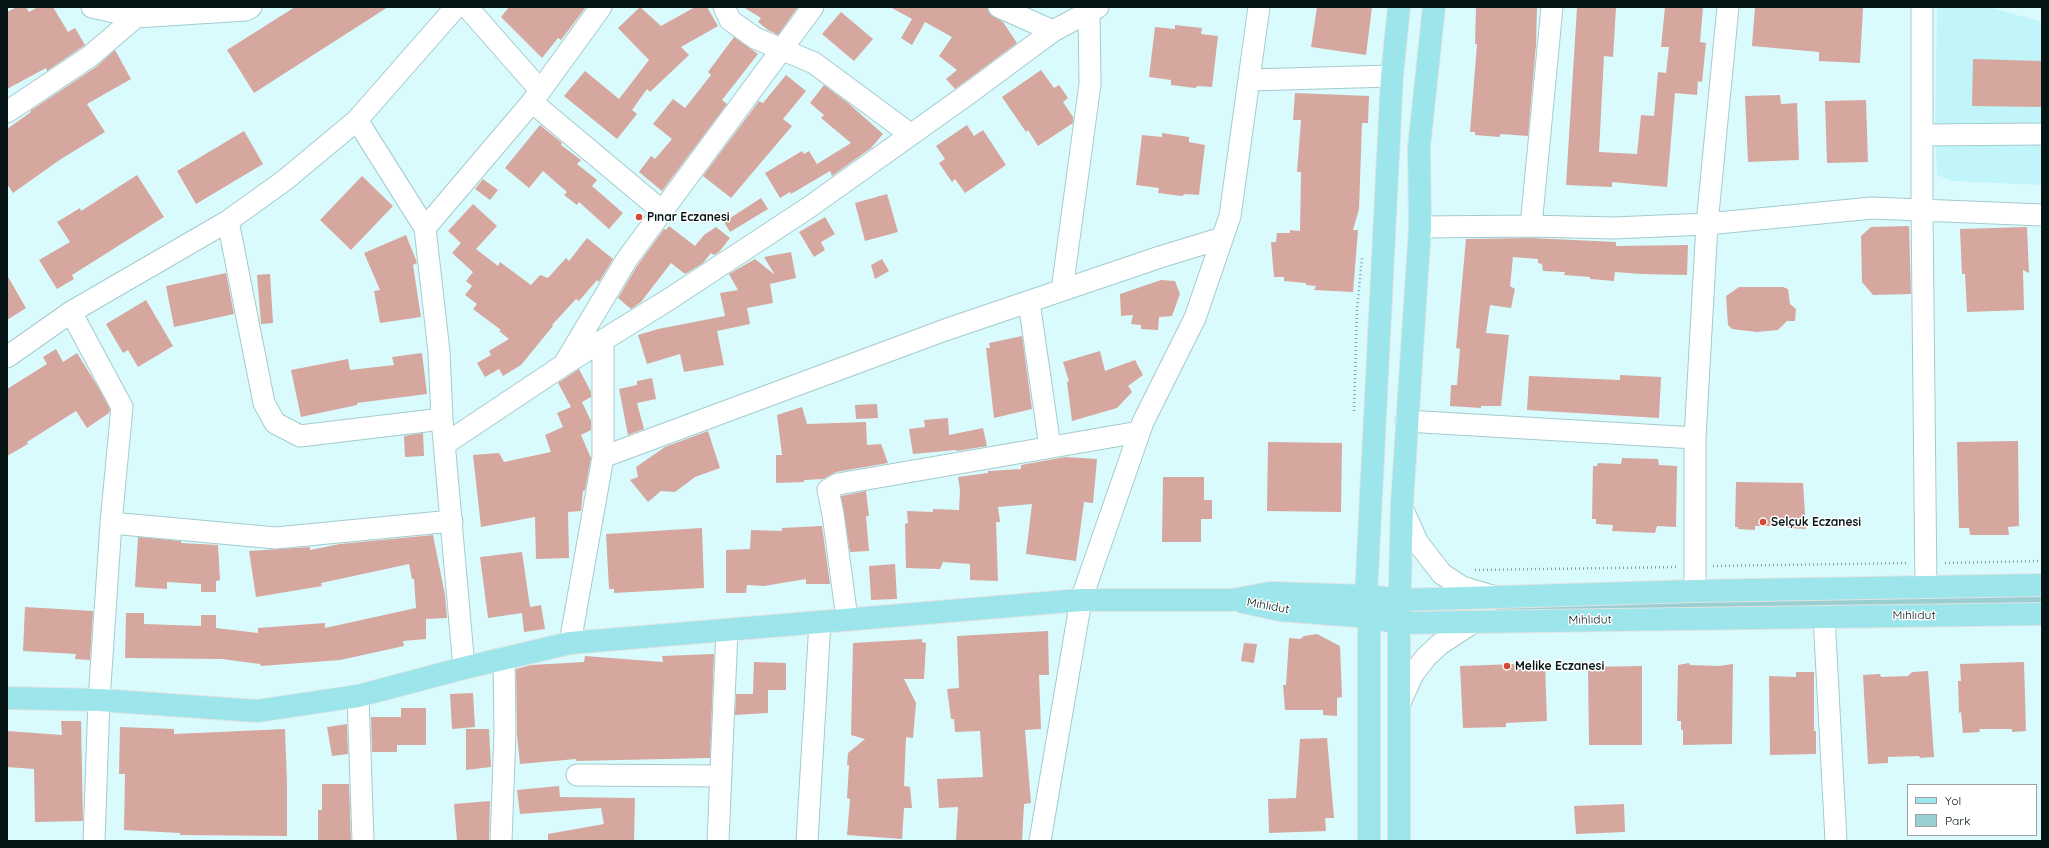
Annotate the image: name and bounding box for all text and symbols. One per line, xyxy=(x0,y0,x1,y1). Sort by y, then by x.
place label: Pınar Eczanesi xyxy=(647,210,730,224)
marker: Pınar Eczanesi xyxy=(634,212,644,222)
place label: Selçuk Eczanesi xyxy=(1771,515,1861,529)
marker: Selçuk Eczanesi xyxy=(1758,517,1768,527)
street label: Mıhlıdut xyxy=(1246,595,1290,617)
street label: Mıhlıdut xyxy=(1893,608,1935,622)
street label: Mıhlıdut xyxy=(1568,612,1612,628)
place label: Melike Eczanesi xyxy=(1515,659,1604,673)
marker: Melike Eczanesi xyxy=(1502,661,1512,671)
legend xyxy=(1907,784,2037,836)
text: Yol xyxy=(1945,793,1961,808)
text: Park xyxy=(1945,813,1970,828)

